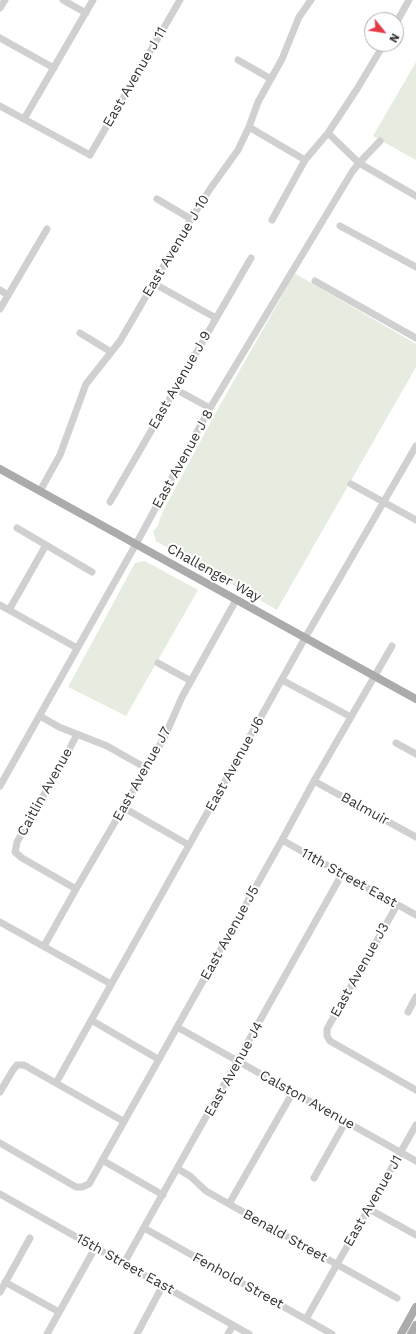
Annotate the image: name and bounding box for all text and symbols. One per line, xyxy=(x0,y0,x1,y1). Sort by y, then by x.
north arrow xyxy=(364,12,404,52)
street label: East Avenue J 11 xyxy=(100,24,170,130)
text: N xyxy=(386,31,402,45)
street label: East Avenue J 10 xyxy=(139,192,213,300)
street label: East Avenue J 9 xyxy=(145,328,215,432)
street label: East Avenue J 8 xyxy=(149,407,217,511)
street label: Challenger Way xyxy=(164,540,264,606)
street label: East Avenue J6 xyxy=(202,714,268,814)
street label: East Avenue J7 xyxy=(109,724,175,824)
street label: Caitlin Avenue xyxy=(14,745,76,839)
street label: Balmuir xyxy=(338,789,392,829)
street label: 11th Street East xyxy=(298,845,400,911)
street label: East Avenue J5 xyxy=(197,883,263,983)
street label: East Avenue J3 xyxy=(327,920,393,1020)
street label: East Avenue J4 xyxy=(201,1019,267,1119)
street label: Calston Avenue xyxy=(256,1067,358,1133)
street label: East Avenue J1 xyxy=(340,1152,406,1250)
street label: Benald Street xyxy=(240,1206,330,1266)
street label: 15th Street East xyxy=(73,1230,177,1298)
street label: Fenhold Street xyxy=(190,1249,286,1313)

